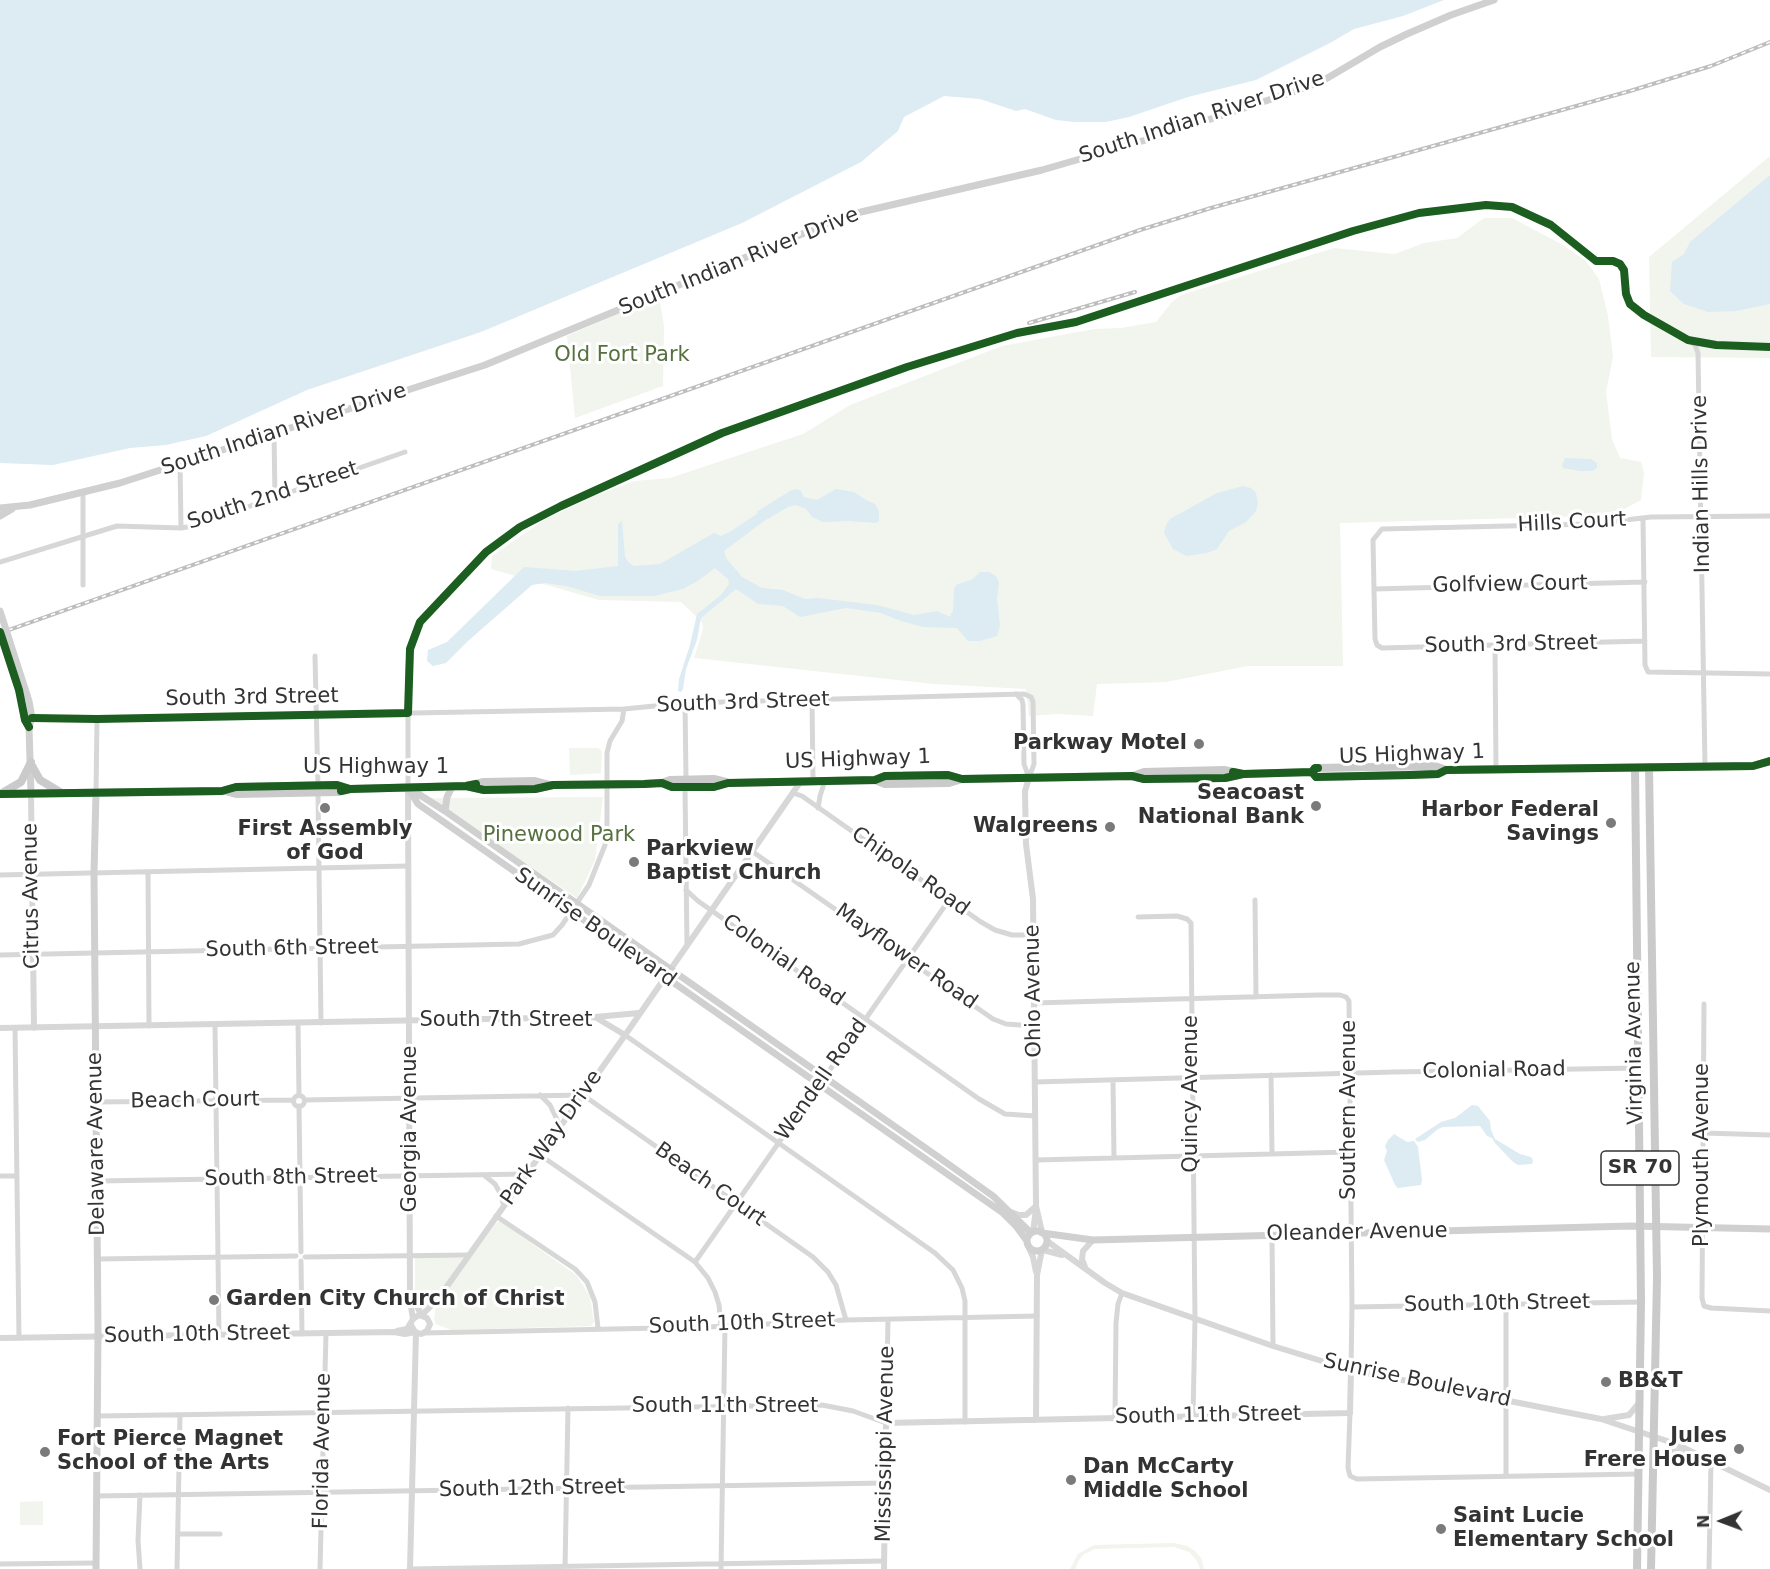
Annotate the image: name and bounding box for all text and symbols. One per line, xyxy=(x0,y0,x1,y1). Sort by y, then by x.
street label: South Indian River Drive xyxy=(1076,66,1328,170)
street label: South Indian River Drive xyxy=(615,202,863,322)
park label: Old Fort Park xyxy=(554,343,690,369)
street label: South Indian River Drive xyxy=(158,378,410,482)
street label: Indian Hills Drive xyxy=(1688,395,1716,573)
street label: South 2nd Street xyxy=(184,456,362,536)
street label: Hills Court xyxy=(1517,508,1627,538)
street label: Golfview Court xyxy=(1432,571,1588,599)
street label: South 3rd Street xyxy=(1424,631,1598,659)
street label: South 3rd Street xyxy=(165,684,339,712)
street label: South 3rd Street xyxy=(656,687,830,719)
place label: Parkway Motel xyxy=(1013,731,1187,757)
marker: Parkway Motel xyxy=(1192,737,1206,751)
street label: US Highway 1 xyxy=(1339,740,1485,770)
street label: US Highway 1 xyxy=(785,745,931,775)
street label: US Highway 1 xyxy=(303,755,449,781)
place label: Seacoast National Bank xyxy=(1138,781,1304,831)
place label: Harbor Federal Savings xyxy=(1421,798,1599,848)
marker: Seacoast National Bank xyxy=(1309,799,1323,813)
marker: First Assembly of God xyxy=(318,801,332,815)
place label: Walgreens xyxy=(973,814,1098,840)
marker: Harbor Federal Savings xyxy=(1604,816,1618,830)
place label: First Assembly of God xyxy=(237,817,413,867)
marker: Walgreens xyxy=(1103,820,1117,834)
street label: Chipola Road xyxy=(846,822,974,922)
street label: Citrus Avenue xyxy=(18,823,46,969)
park label: Pinewood Park xyxy=(483,823,635,849)
place label: Parkview Baptist Church xyxy=(646,837,821,887)
marker: Parkview Baptist Church xyxy=(627,855,641,869)
street label: Sunrise Boulevard xyxy=(509,863,681,993)
street label: Mayflower Road xyxy=(830,899,982,1015)
street label: Colonial Road xyxy=(717,910,849,1012)
street label: Ohio Avenue xyxy=(1020,924,1048,1058)
street label: South 6th Street xyxy=(205,935,379,963)
street label: Virginia Avenue xyxy=(1621,961,1649,1125)
street label: South 7th Street xyxy=(419,1008,593,1034)
street label: Wendell Road xyxy=(771,1014,873,1146)
street label: Quincy Avenue xyxy=(1179,1015,1205,1173)
street label: Southern Avenue xyxy=(1337,1020,1363,1200)
street label: Georgia Avenue xyxy=(398,1045,424,1213)
street label: Delaware Avenue xyxy=(83,1052,111,1236)
street label: Colonial Road xyxy=(1422,1057,1566,1085)
street label: Plymouth Avenue xyxy=(1690,1063,1716,1247)
street label: Park Way Drive xyxy=(496,1065,608,1211)
street label: Beach Court xyxy=(130,1087,260,1115)
street label: Beach Court xyxy=(650,1138,770,1232)
road number: SR 70 xyxy=(1601,1151,1679,1185)
street label: South 8th Street xyxy=(204,1164,378,1192)
street label: Oleander Avenue xyxy=(1266,1219,1448,1247)
place label: Garden City Church of Christ xyxy=(226,1287,565,1313)
street label: South 10th Street xyxy=(1404,1290,1590,1318)
marker: Garden City Church of Christ xyxy=(207,1293,221,1307)
street label: South 10th Street xyxy=(648,1308,836,1340)
street label: South 10th Street xyxy=(104,1321,290,1349)
street label: Mississippi Avenue xyxy=(872,1346,900,1542)
street label: Sunrise Boulevard xyxy=(1321,1349,1513,1413)
place label: BB&T xyxy=(1618,1369,1683,1395)
street label: Florida Avenue xyxy=(309,1373,337,1529)
marker: BB&T xyxy=(1599,1375,1613,1389)
street label: South 11th Street xyxy=(632,1394,818,1420)
street label: South 11th Street xyxy=(1115,1402,1301,1430)
place label: Jules Frere House xyxy=(1584,1424,1727,1474)
place label: Fort Pierce Magnet School of the Arts xyxy=(57,1427,283,1477)
marker: Jules Frere House xyxy=(1732,1442,1746,1456)
marker: Fort Pierce Magnet School of the Arts xyxy=(38,1445,52,1459)
place label: Dan McCarty Middle School xyxy=(1083,1455,1248,1505)
marker: Dan McCarty Middle School xyxy=(1064,1473,1078,1487)
street label: South 12th Street xyxy=(439,1475,625,1503)
north arrow xyxy=(1692,1491,1752,1551)
place label: Saint Lucie Elementary School xyxy=(1453,1504,1674,1554)
text: N xyxy=(1694,1514,1713,1528)
marker: Saint Lucie Elementary School xyxy=(1434,1522,1448,1536)

